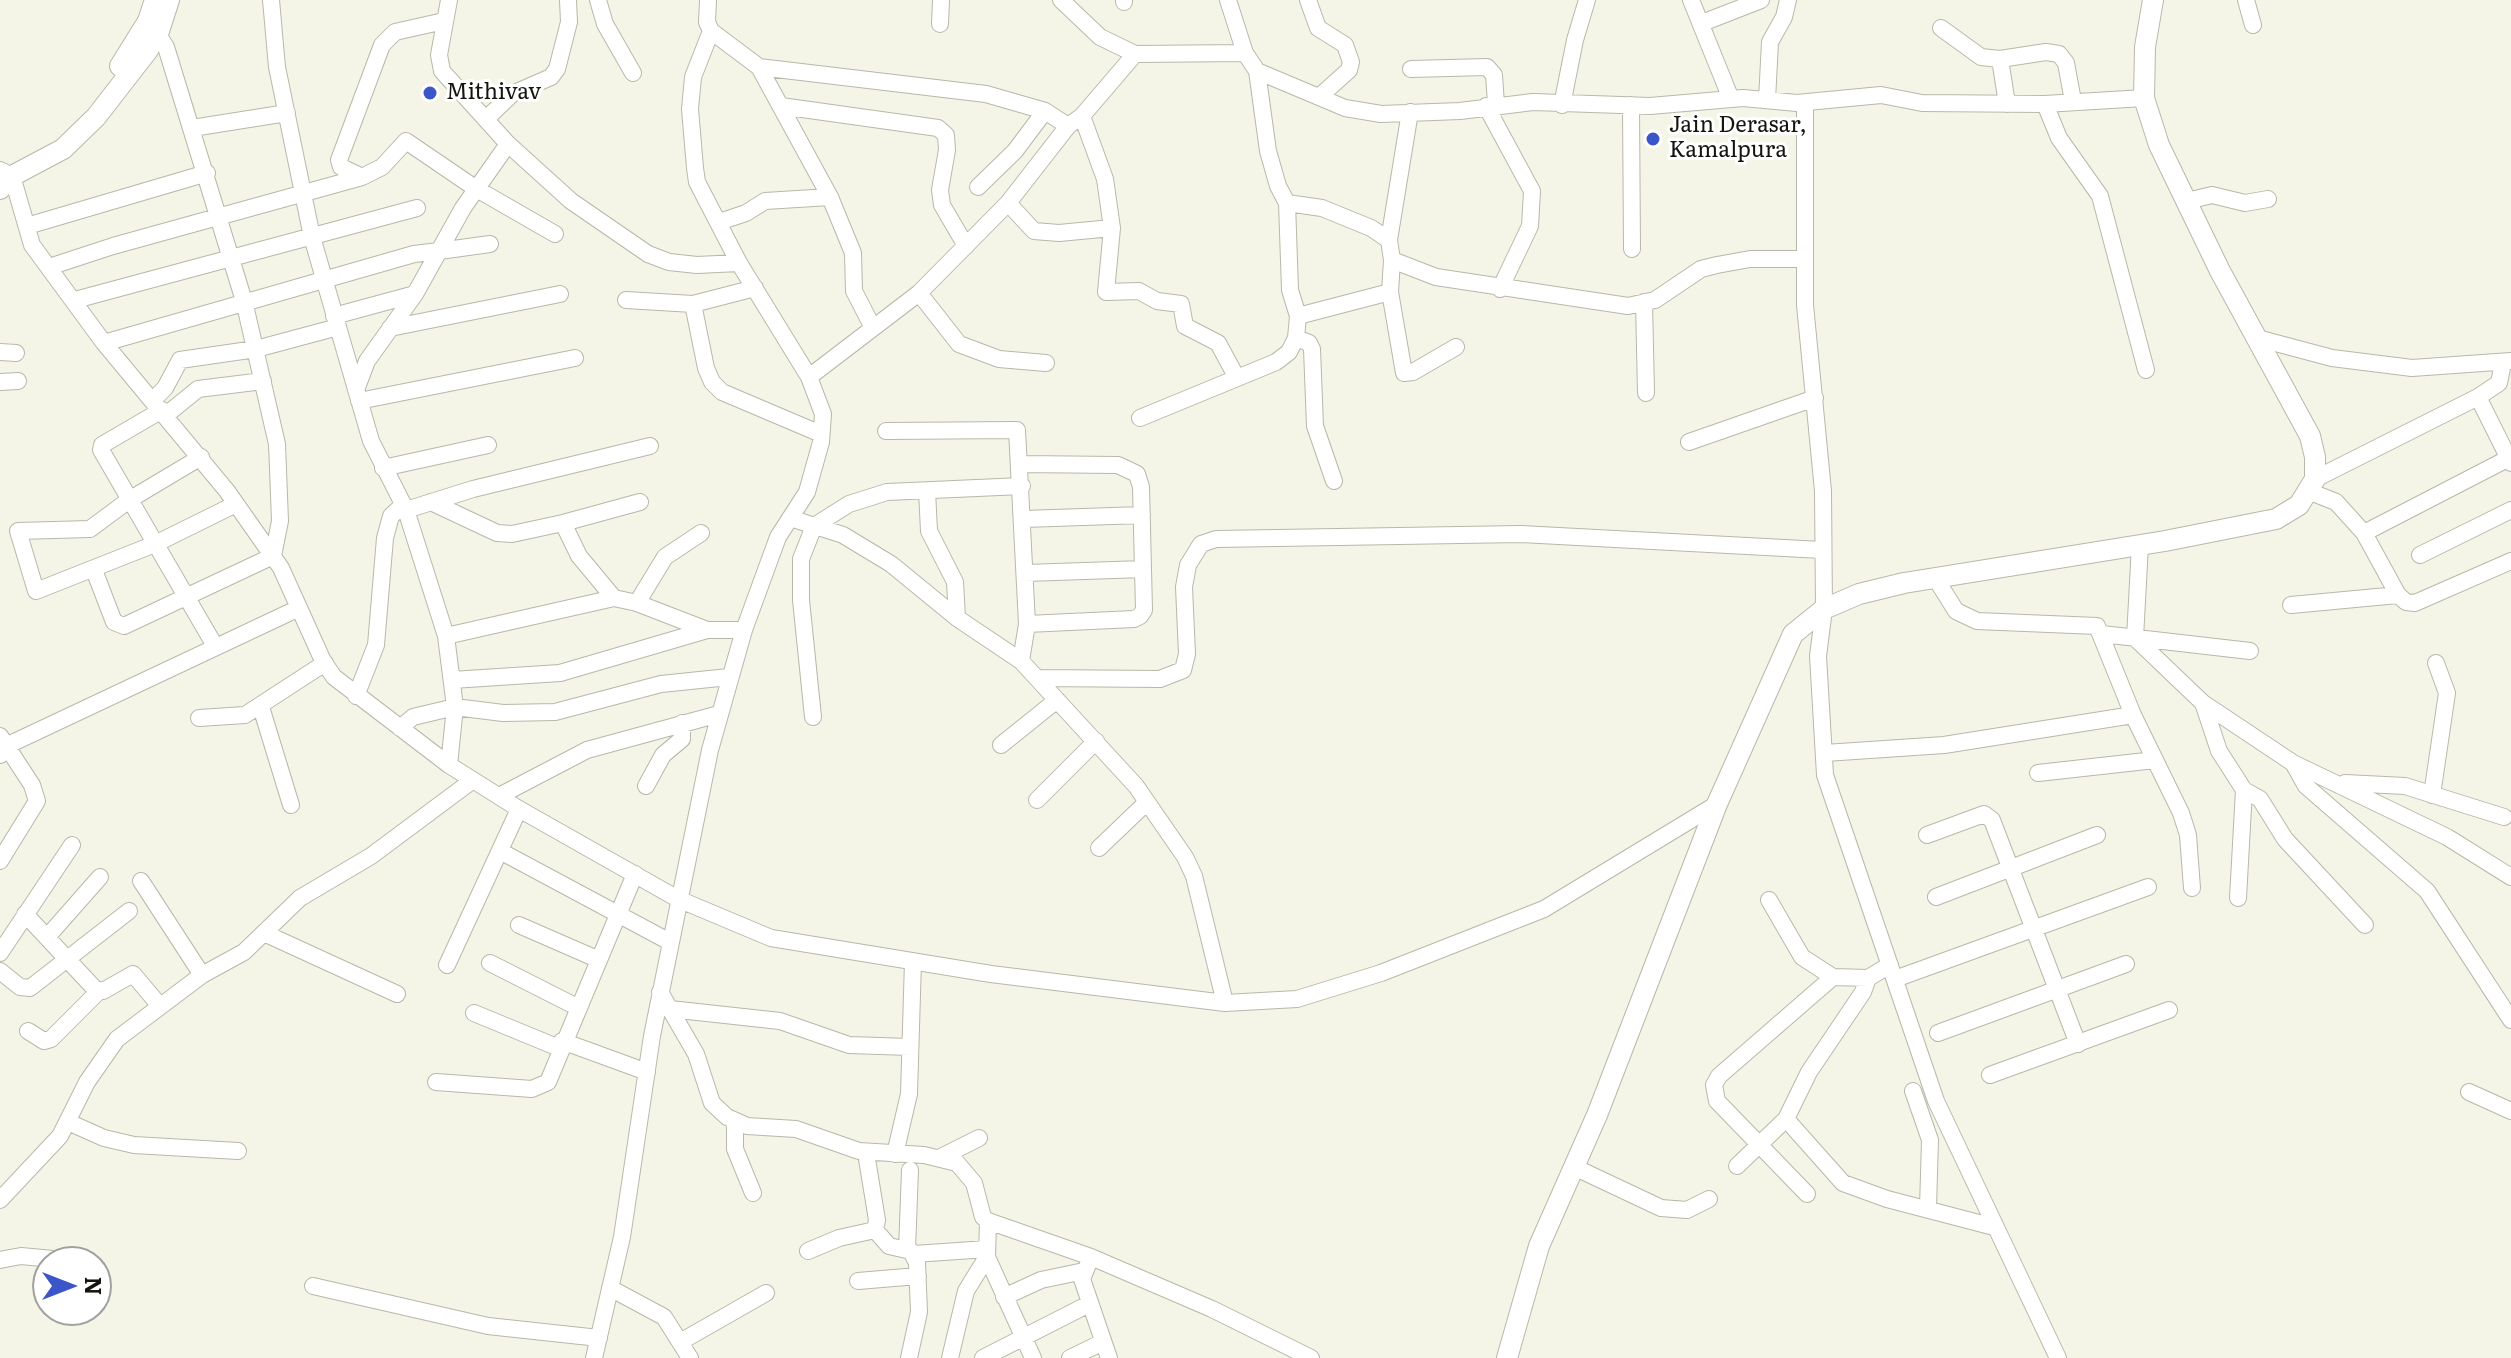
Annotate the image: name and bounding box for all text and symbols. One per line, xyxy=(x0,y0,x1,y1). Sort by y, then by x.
place label: Mithivav xyxy=(446,80,541,106)
marker: Mithivav xyxy=(421,84,439,102)
place label: Jain Derasar, Kamalpura xyxy=(1669,113,1807,164)
marker: Jain Derasar, Kamalpura xyxy=(1644,130,1662,148)
north arrow xyxy=(32,1246,112,1326)
text: N xyxy=(78,1277,111,1295)

